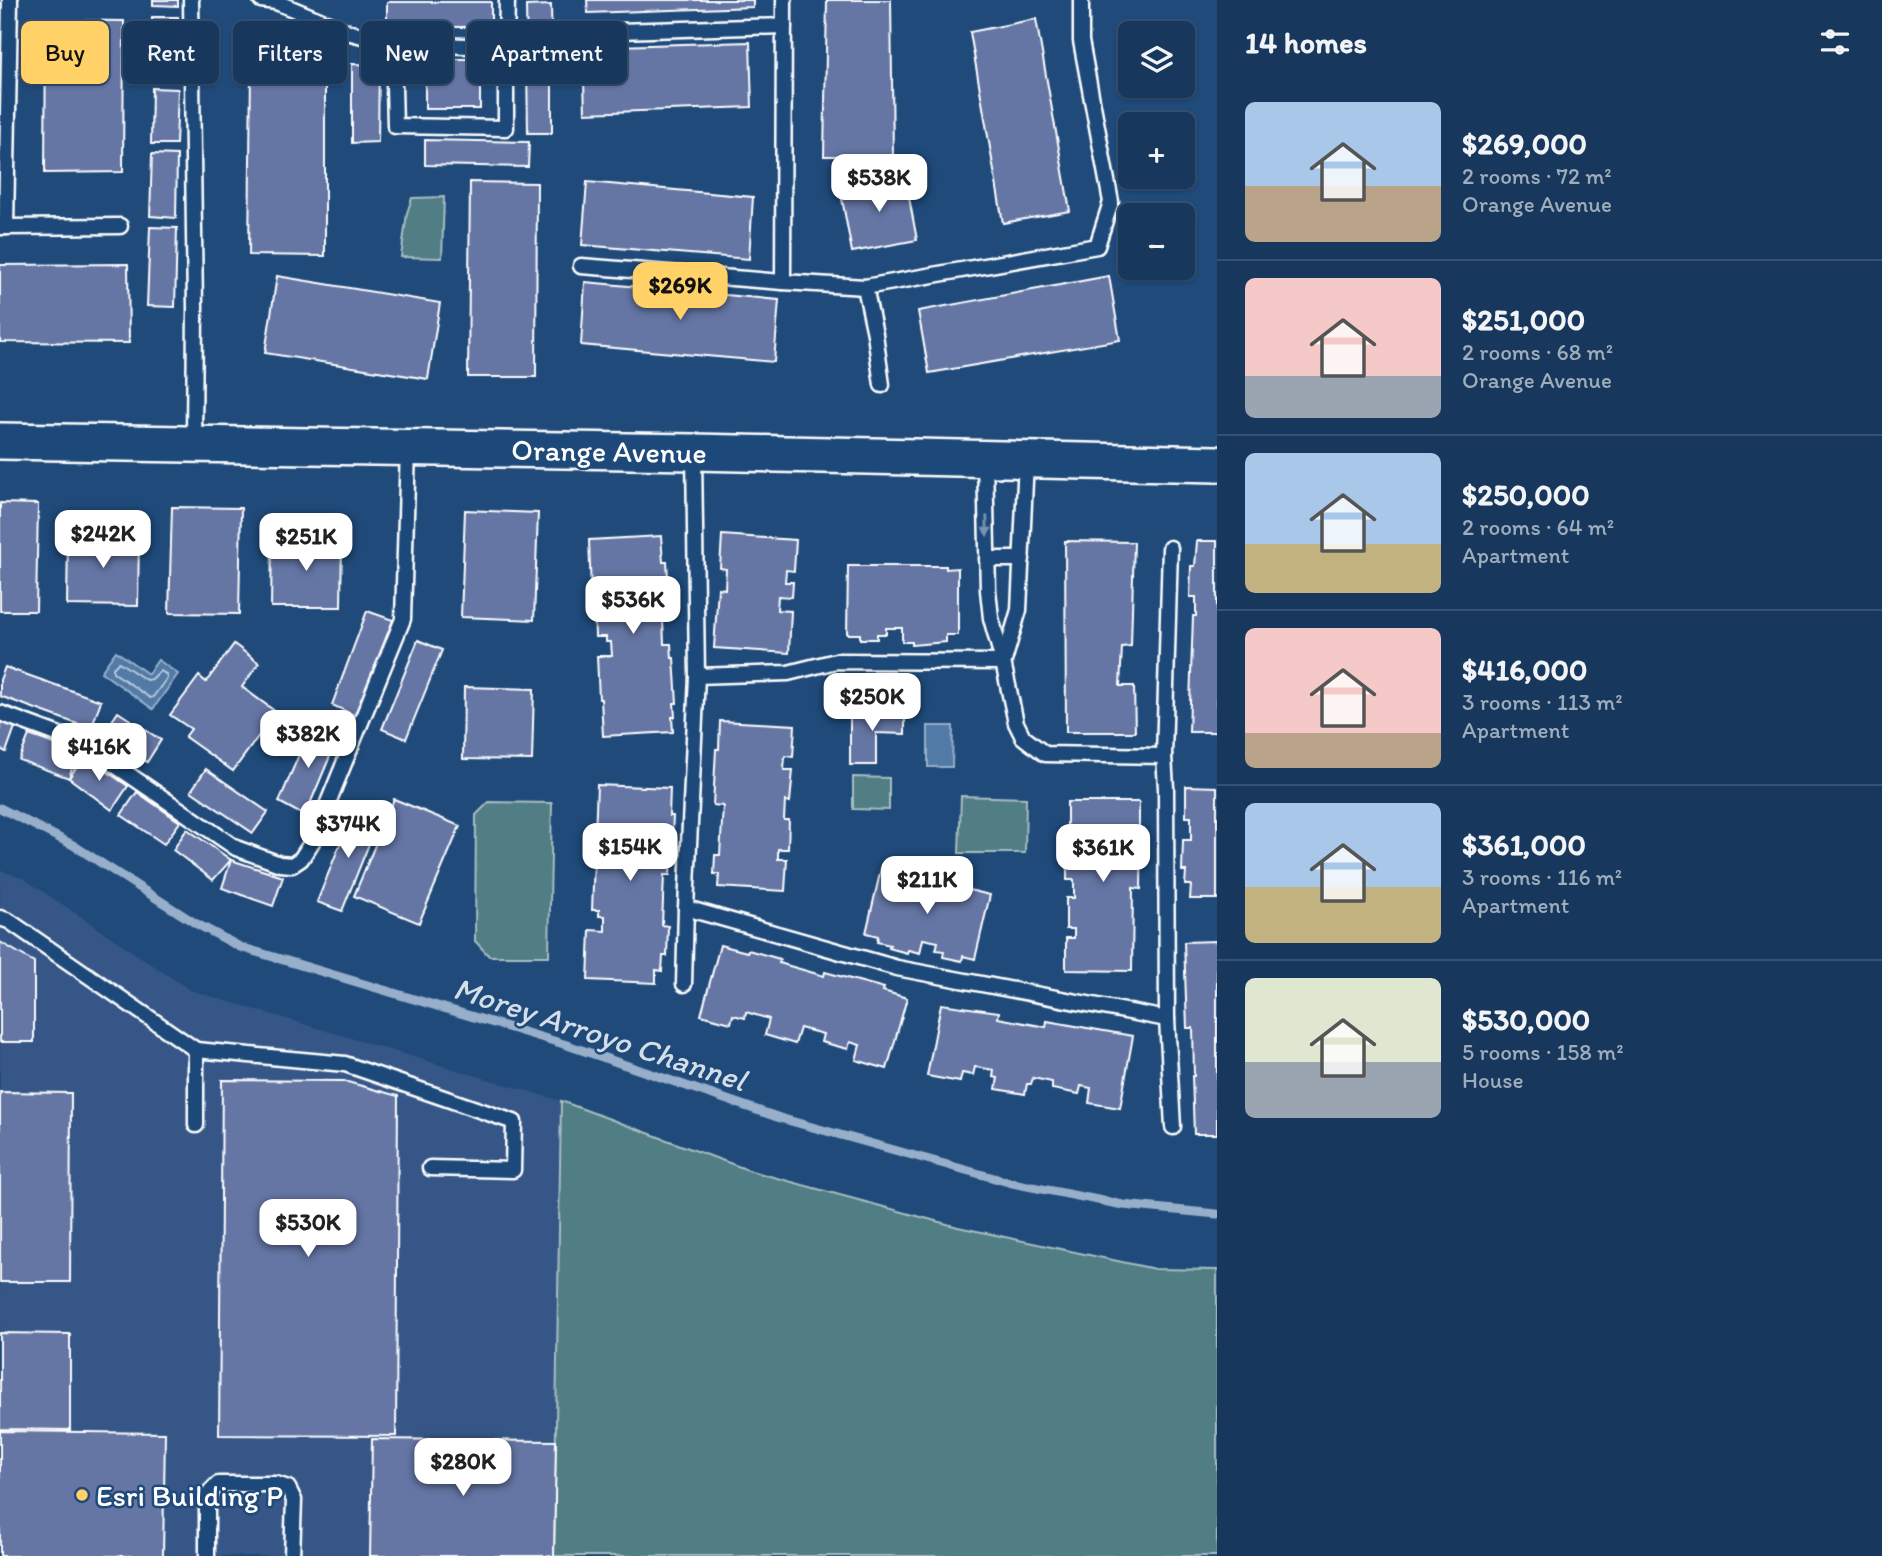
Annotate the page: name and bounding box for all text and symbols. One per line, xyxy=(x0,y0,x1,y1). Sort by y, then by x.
chip: Buy xyxy=(21,21,109,84)
chip: Rent xyxy=(123,21,219,84)
chip: Filters xyxy=(233,21,347,84)
chip: New xyxy=(361,21,453,84)
chip: Apartment xyxy=(467,21,627,84)
map controls xyxy=(1118,21,1195,280)
button: layers xyxy=(1118,21,1195,98)
icon: filters xyxy=(1816,23,1854,61)
text: 14 homes xyxy=(1245,24,1367,61)
button: + xyxy=(1118,112,1195,189)
text: $269,000 xyxy=(1462,125,1587,162)
icon: home xyxy=(1301,130,1385,214)
pin: $538K xyxy=(830,154,928,214)
text: 2 rooms · 72 m² xyxy=(1462,162,1612,190)
text: $538K xyxy=(847,163,911,191)
text: Orange Avenue xyxy=(1462,190,1612,218)
button: − xyxy=(1118,203,1195,280)
pin: $269K xyxy=(631,262,729,322)
text: $269K xyxy=(649,271,711,299)
text: $251,000 xyxy=(1462,301,1585,338)
icon: home xyxy=(1301,306,1385,390)
text: 2 rooms · 68 m² xyxy=(1462,338,1613,366)
text: Orange Avenue xyxy=(1462,366,1612,394)
street label: Orange Avenue xyxy=(511,431,707,471)
text: $250,000 xyxy=(1462,476,1590,513)
icon: home xyxy=(1301,481,1385,565)
pin: $242K xyxy=(54,510,152,570)
text: 2 rooms · 64 m² xyxy=(1462,513,1614,541)
pin: $251K xyxy=(257,514,355,573)
one-way arrow xyxy=(981,516,992,538)
text: $242K xyxy=(71,519,135,547)
text: $251K xyxy=(275,522,337,550)
text: Apartment xyxy=(1462,541,1569,569)
pin: $536K xyxy=(584,576,682,636)
text: $536K xyxy=(601,585,665,613)
text: $416,000 xyxy=(1462,651,1588,688)
icon: home xyxy=(1301,656,1385,740)
pin: $250K xyxy=(823,674,921,733)
text: $250K xyxy=(840,682,904,710)
text: 3 rooms · 113 m² xyxy=(1462,688,1623,716)
pin: $382K xyxy=(259,710,357,770)
text: Apartment xyxy=(1462,716,1569,744)
text: $382K xyxy=(276,719,340,747)
pin: $416K xyxy=(50,724,148,783)
text: $416K xyxy=(67,732,131,760)
pin: $374K xyxy=(299,800,397,860)
text: $374K xyxy=(316,809,380,837)
pin: $154K xyxy=(581,824,679,883)
pin: $361K xyxy=(1054,824,1152,884)
text: $361,000 xyxy=(1462,826,1586,863)
icon: home xyxy=(1301,831,1385,915)
text: $154K xyxy=(599,832,661,860)
text: $361K xyxy=(1072,833,1134,861)
pin: $211K xyxy=(878,856,976,916)
text: 3 rooms · 116 m² xyxy=(1462,863,1622,891)
text: $211K xyxy=(897,865,957,893)
text: Apartment xyxy=(1462,891,1569,919)
water label: Morey Arroyo Channel xyxy=(449,969,753,1100)
text: $530,000 xyxy=(1462,1001,1590,1038)
icon: home xyxy=(1301,1006,1385,1090)
text: 5 rooms · 158 m² xyxy=(1462,1038,1624,1066)
text: House xyxy=(1462,1066,1524,1094)
pin: $530K xyxy=(259,1200,357,1259)
text: $530K xyxy=(275,1208,341,1236)
pin: $280K xyxy=(414,1438,512,1498)
text: $280K xyxy=(430,1447,496,1475)
place label: Esri Building P xyxy=(96,1477,283,1514)
marker: Esri Building P xyxy=(74,1487,90,1503)

